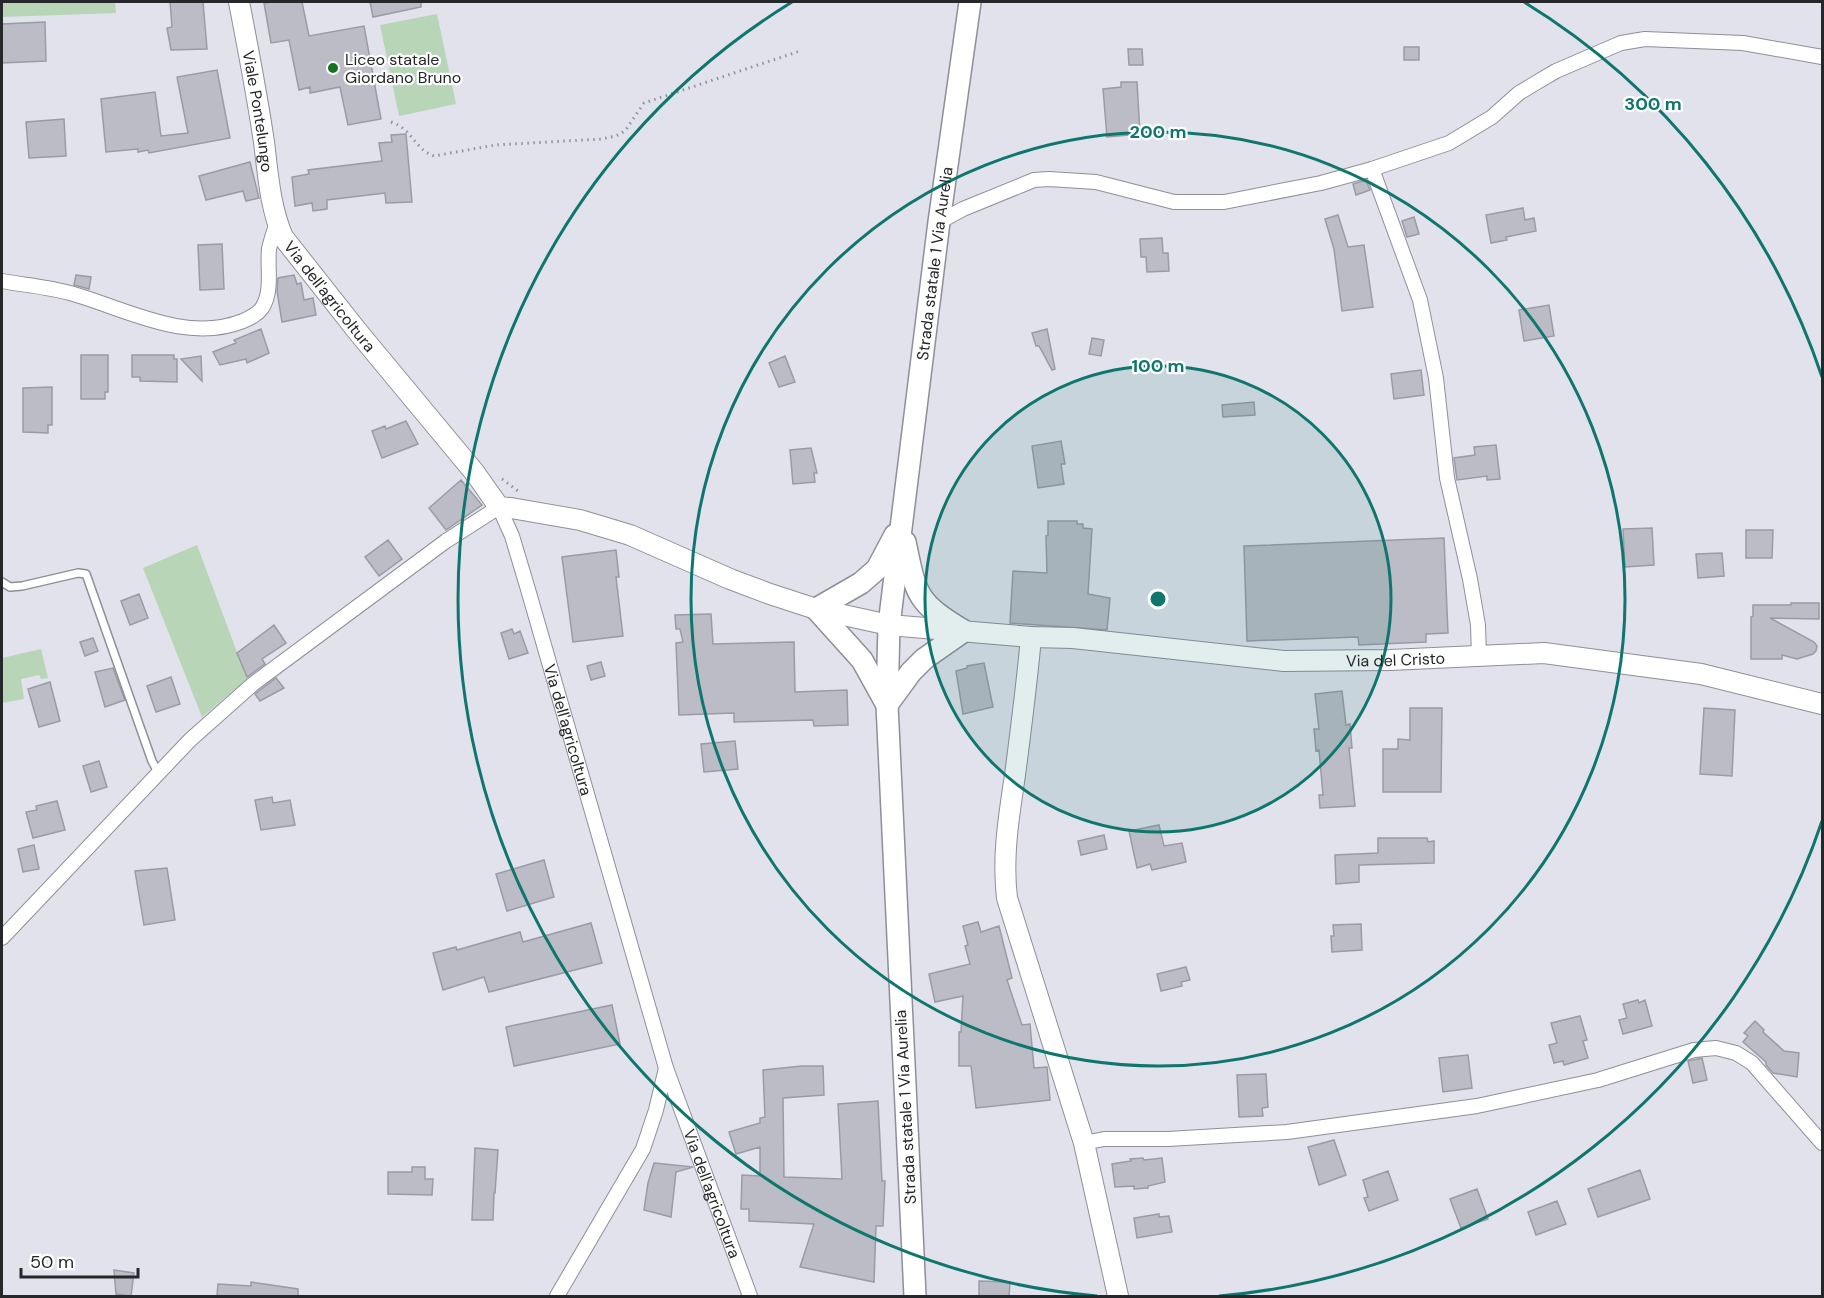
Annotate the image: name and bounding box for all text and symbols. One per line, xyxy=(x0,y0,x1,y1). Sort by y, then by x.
street label: Viale Pontelungo xyxy=(238,49,277,173)
place label: Liceo statale Giordano Bruno xyxy=(345,49,461,88)
marker: Liceo statale Giordano Bruno xyxy=(326,61,340,75)
text: 300 m xyxy=(1624,92,1682,116)
text: 200 m xyxy=(1130,120,1186,144)
street label: Strada statale 1 Via Aurelia xyxy=(912,165,958,362)
street label: Via dell'agricoltura xyxy=(279,237,380,356)
text: 100 m xyxy=(1131,354,1185,378)
centre of rings xyxy=(1148,589,1168,609)
street label: Via del Cristo xyxy=(1346,648,1445,671)
street label: Via dell'agricoltura xyxy=(539,661,597,798)
street label: Strada statale 1 Via Aurelia xyxy=(890,1009,921,1205)
street label: Via dell'agricoltura xyxy=(678,1126,745,1261)
scale bar xyxy=(21,1241,138,1279)
text: 50 m xyxy=(30,1250,74,1274)

